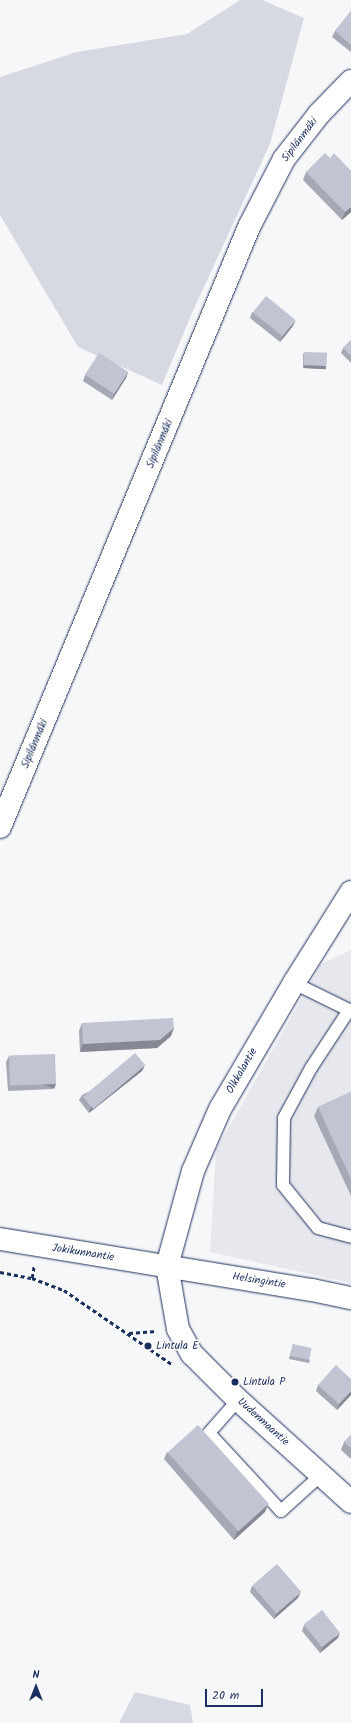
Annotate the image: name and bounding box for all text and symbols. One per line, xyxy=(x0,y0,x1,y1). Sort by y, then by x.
street label: Sipilänmäki xyxy=(279,115,321,165)
street label: Sipilänmäki xyxy=(144,418,176,470)
street label: Sipilänmäki xyxy=(19,718,51,770)
street label: Olkkalantie xyxy=(224,1046,260,1096)
street label: Jokikunnantie xyxy=(51,1242,115,1264)
street label: Helsingintie xyxy=(231,1270,287,1292)
place label: Lintula E xyxy=(156,1339,199,1353)
marker: Lintula E xyxy=(143,1341,153,1351)
place label: Lintula P xyxy=(243,1375,285,1389)
marker: Lintula P xyxy=(230,1377,240,1387)
street label: Uudenmaantie xyxy=(234,1395,292,1449)
text: N xyxy=(33,1666,39,1684)
north arrow xyxy=(16,1667,56,1707)
scale bar xyxy=(207,1681,265,1707)
text: 20 m xyxy=(212,1686,239,1705)

